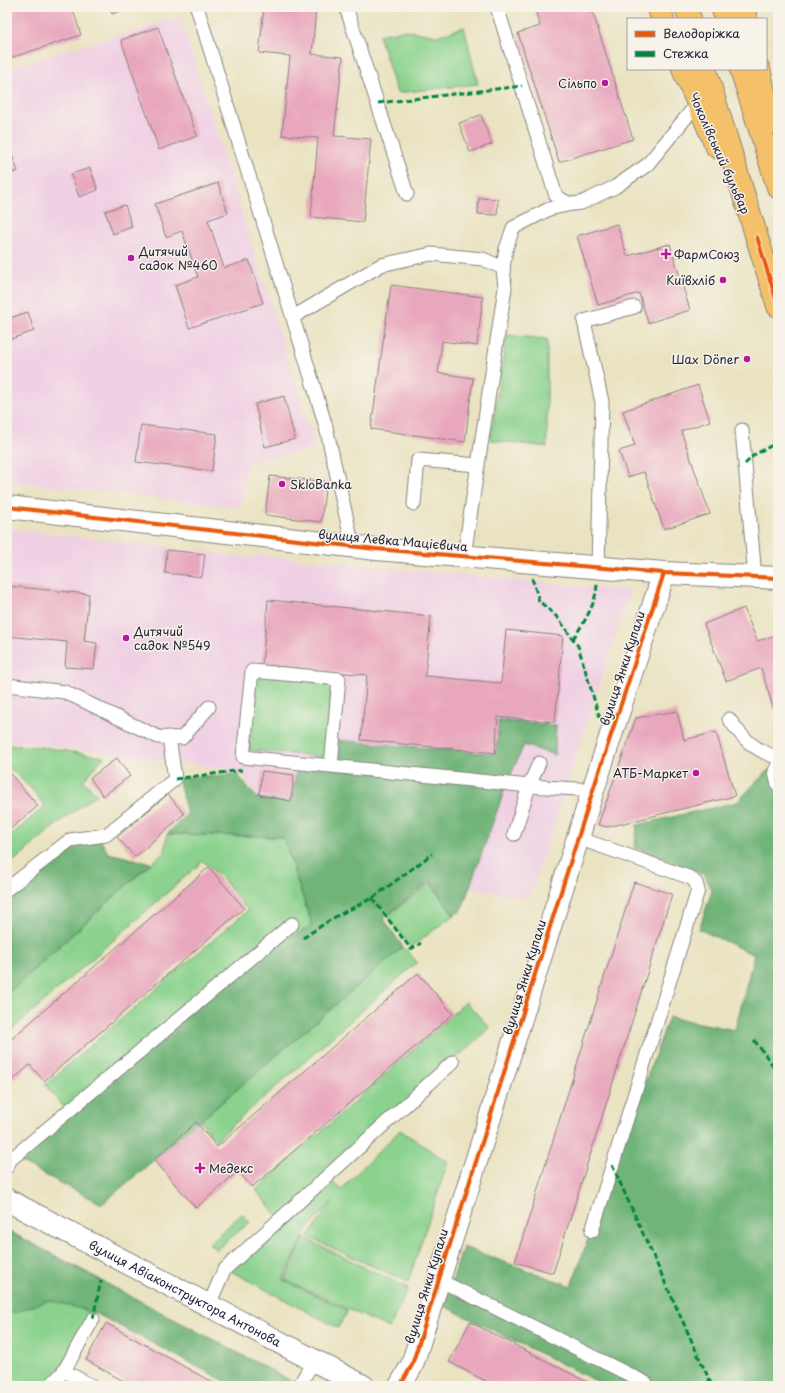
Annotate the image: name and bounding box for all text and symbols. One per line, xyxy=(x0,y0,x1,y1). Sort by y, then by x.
legend xyxy=(627,18,767,70)
text: Велодоріжка xyxy=(663,24,740,42)
text: Стежка xyxy=(663,44,709,62)
place label: Сільпо xyxy=(558,74,597,92)
marker: Сільпо xyxy=(600,78,610,88)
street label: Чоколівський бульвар xyxy=(685,89,755,217)
place label: Дитячий садок №460 xyxy=(138,242,218,274)
place label: ФармСоюз xyxy=(674,245,740,263)
marker: ФармСоюз xyxy=(661,249,671,259)
marker: Дитячий садок №460 xyxy=(126,253,136,263)
place label: Київхліб xyxy=(666,271,715,289)
marker: Київхліб xyxy=(718,275,728,285)
place label: Шах Döner xyxy=(672,350,739,368)
marker: Шах Döner xyxy=(742,354,752,364)
place label: SkloBanka xyxy=(290,475,352,493)
marker: SkloBanka xyxy=(277,479,287,489)
street label: вулиця Левка Мацієвича xyxy=(318,525,469,556)
street label: вулиця Янки Купали xyxy=(595,608,649,728)
place label: Дитячий садок №549 xyxy=(133,622,210,654)
marker: Дитячий садок №549 xyxy=(121,633,131,643)
place label: АТБ-Маркет xyxy=(613,764,688,782)
marker: АТБ-Маркет xyxy=(691,768,701,778)
street label: вулиця Янки Купали xyxy=(498,917,550,1037)
place label: Медекс xyxy=(209,1159,253,1177)
marker: Медекс xyxy=(194,1162,206,1174)
street label: вулиця Янки Купали xyxy=(400,1226,452,1346)
street label: вулиця Авіаконструктора Антонова xyxy=(86,1235,285,1351)

